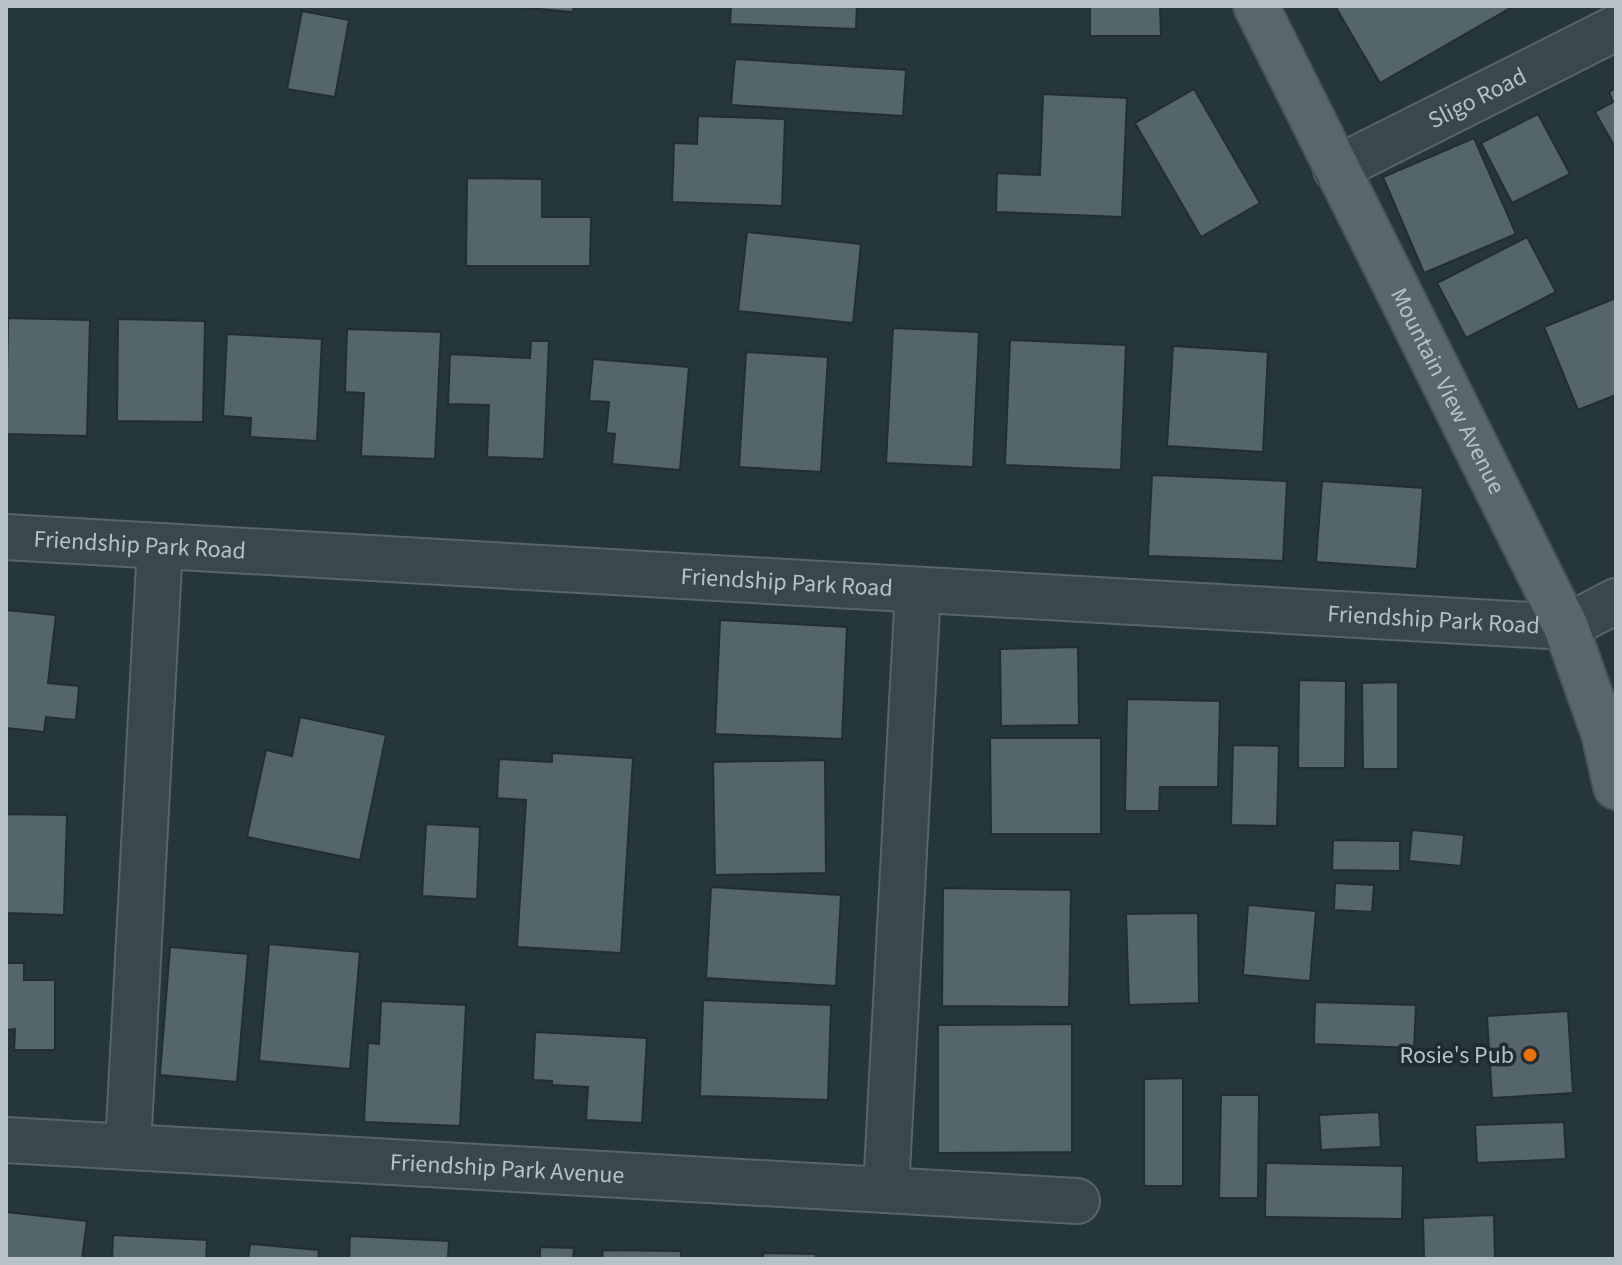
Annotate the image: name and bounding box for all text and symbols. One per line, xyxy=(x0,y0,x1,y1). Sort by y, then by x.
street label: Sligo Road xyxy=(1422,58,1532,137)
street label: Mountain View Avenue xyxy=(1382,282,1514,500)
street label: Friendship Park Road xyxy=(33,521,247,568)
street label: Friendship Park Road xyxy=(680,558,894,606)
street label: Friendship Park Road xyxy=(1327,596,1541,643)
place label: Rosie's Pub xyxy=(1400,1038,1514,1073)
marker: Rosie's Pub xyxy=(1521,1046,1539,1064)
street label: Friendship Park Avenue xyxy=(389,1144,625,1193)

